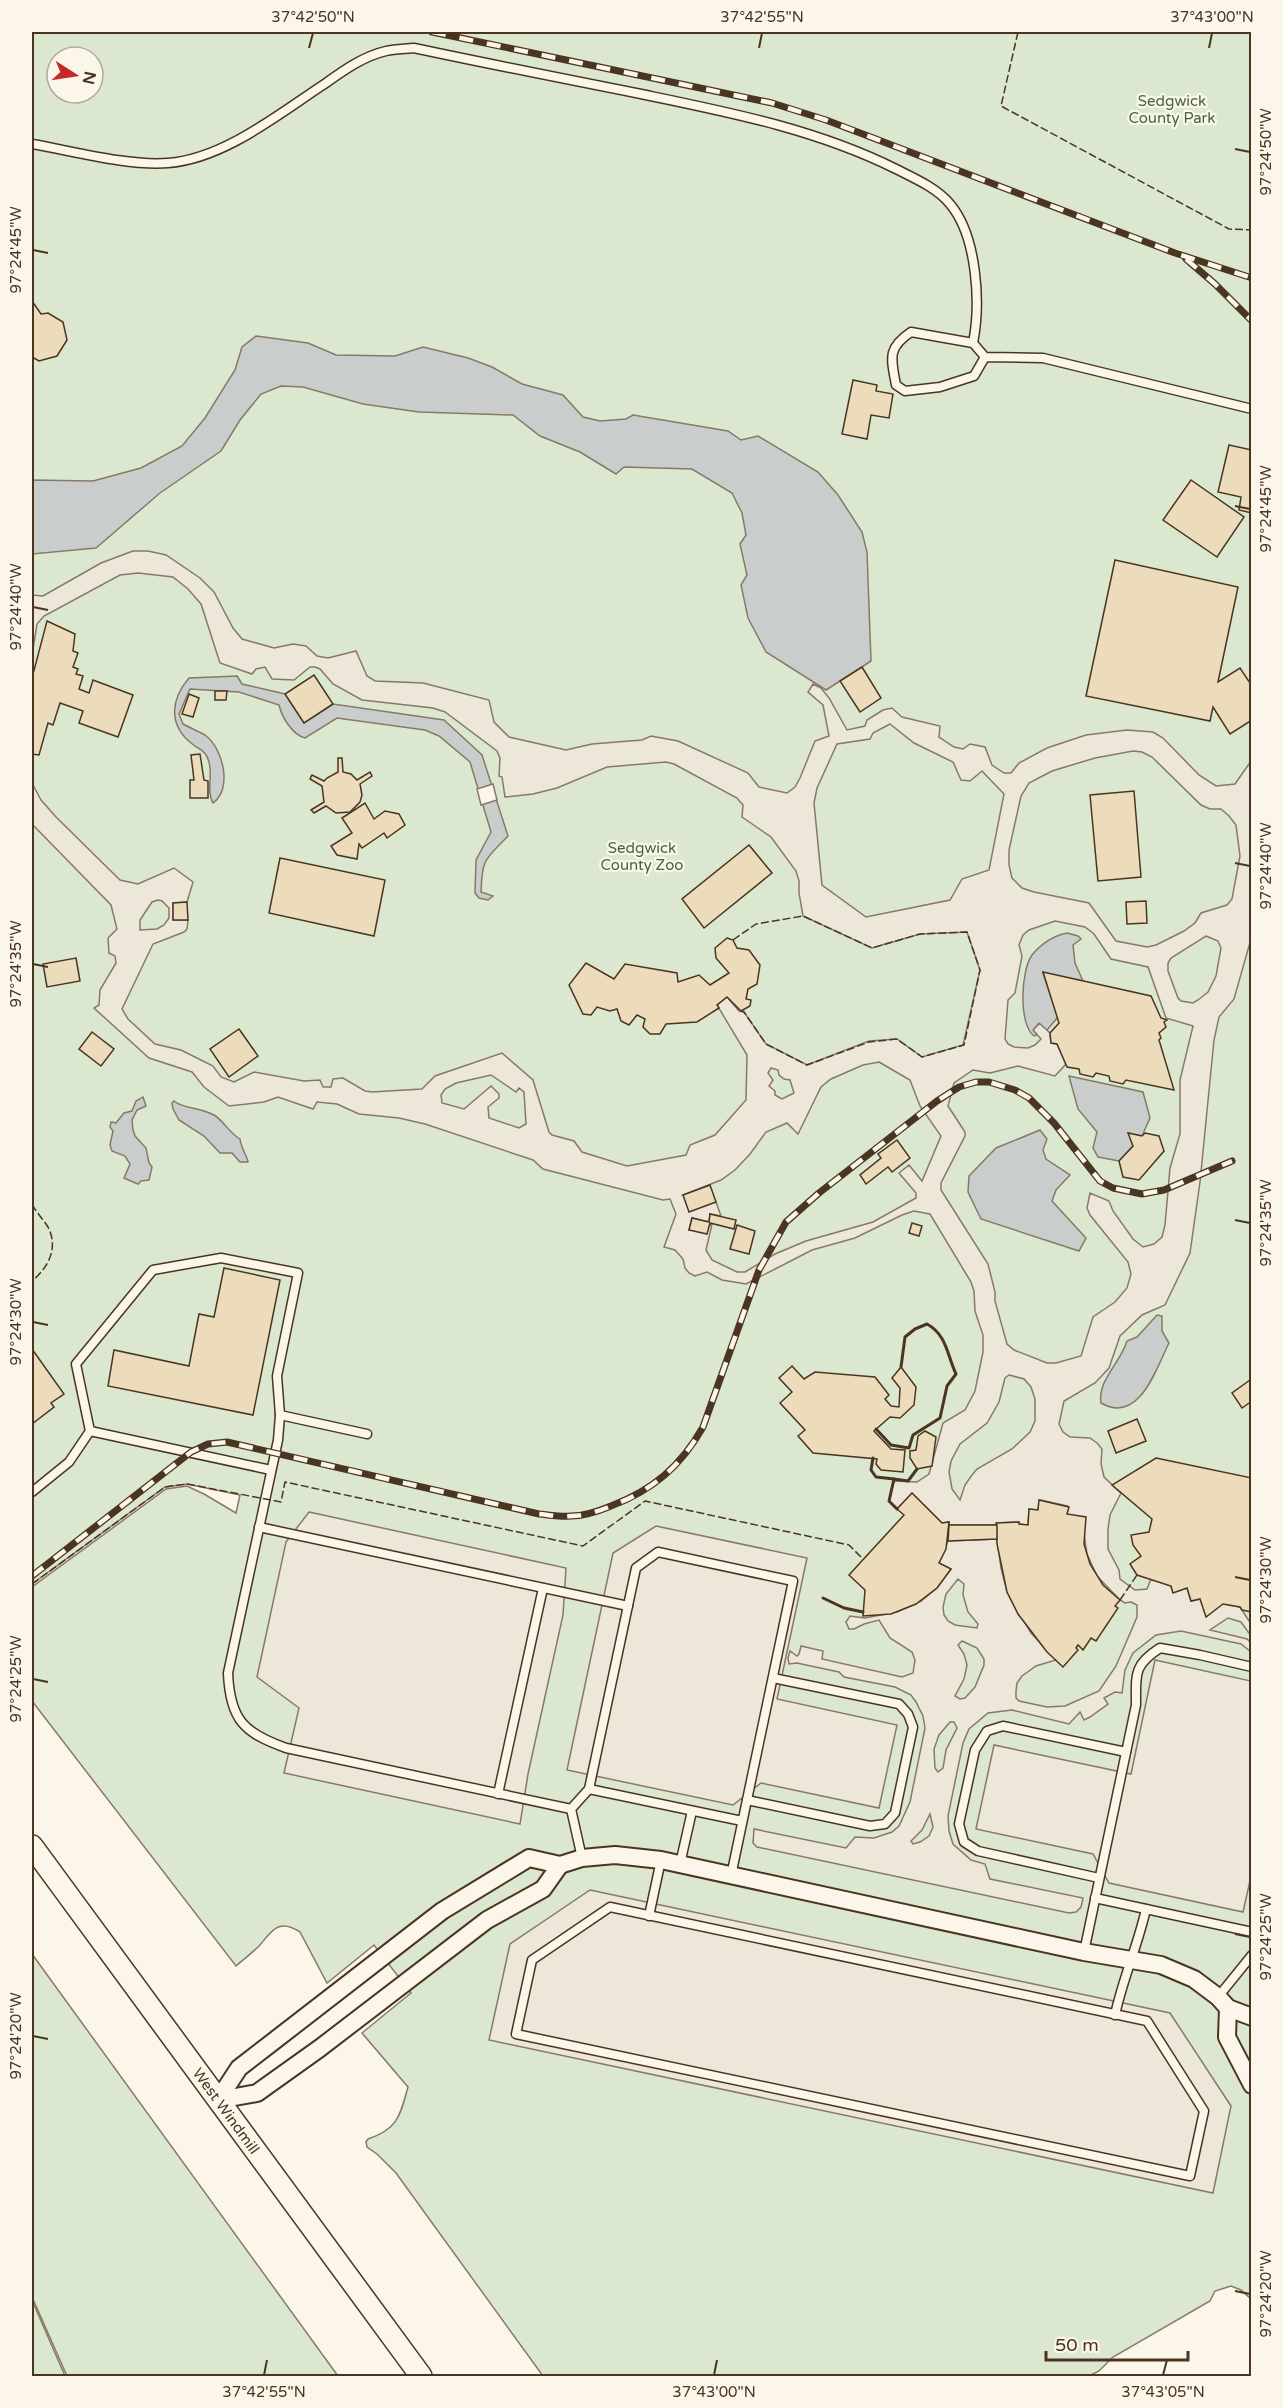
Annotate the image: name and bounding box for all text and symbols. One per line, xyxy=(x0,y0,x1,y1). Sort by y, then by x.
text: 37°42'50"N xyxy=(271,8,355,26)
text: 37°42'55"N xyxy=(720,8,804,26)
text: 37°43'00"N xyxy=(1170,8,1254,26)
north arrow xyxy=(45,45,105,105)
text: N xyxy=(78,70,100,86)
park label: Sedgwick County Park xyxy=(1128,92,1216,127)
text: 97°24'50"W xyxy=(1257,108,1275,196)
text: 97°24'45"W xyxy=(7,206,25,294)
text: 97°24'45"W xyxy=(1257,465,1275,553)
text: 97°24'40"W xyxy=(7,563,25,651)
text: 97°24'40"W xyxy=(1257,822,1275,910)
park label: Sedgwick County Zoo xyxy=(601,839,683,874)
text: 97°24'35"W xyxy=(7,920,25,1008)
text: 97°24'35"W xyxy=(1257,1179,1275,1267)
text: 97°24'30"W xyxy=(7,1278,25,1366)
text: 97°24'30"W xyxy=(1257,1536,1275,1624)
text: 97°24'25"W xyxy=(7,1635,25,1723)
text: 97°24'25"W xyxy=(1257,1893,1275,1981)
text: 97°24'20"W xyxy=(7,1992,25,2080)
street label: West Windmill xyxy=(189,2064,263,2158)
text: 97°24'20"W xyxy=(1257,2250,1275,2338)
scale bar xyxy=(1046,2324,1188,2362)
text: 50 m xyxy=(1055,2334,1099,2356)
text: 37°42'55"N xyxy=(222,2383,306,2401)
text: 37°43'00"N xyxy=(672,2383,756,2401)
text: 37°43'05"N xyxy=(1121,2383,1205,2401)

